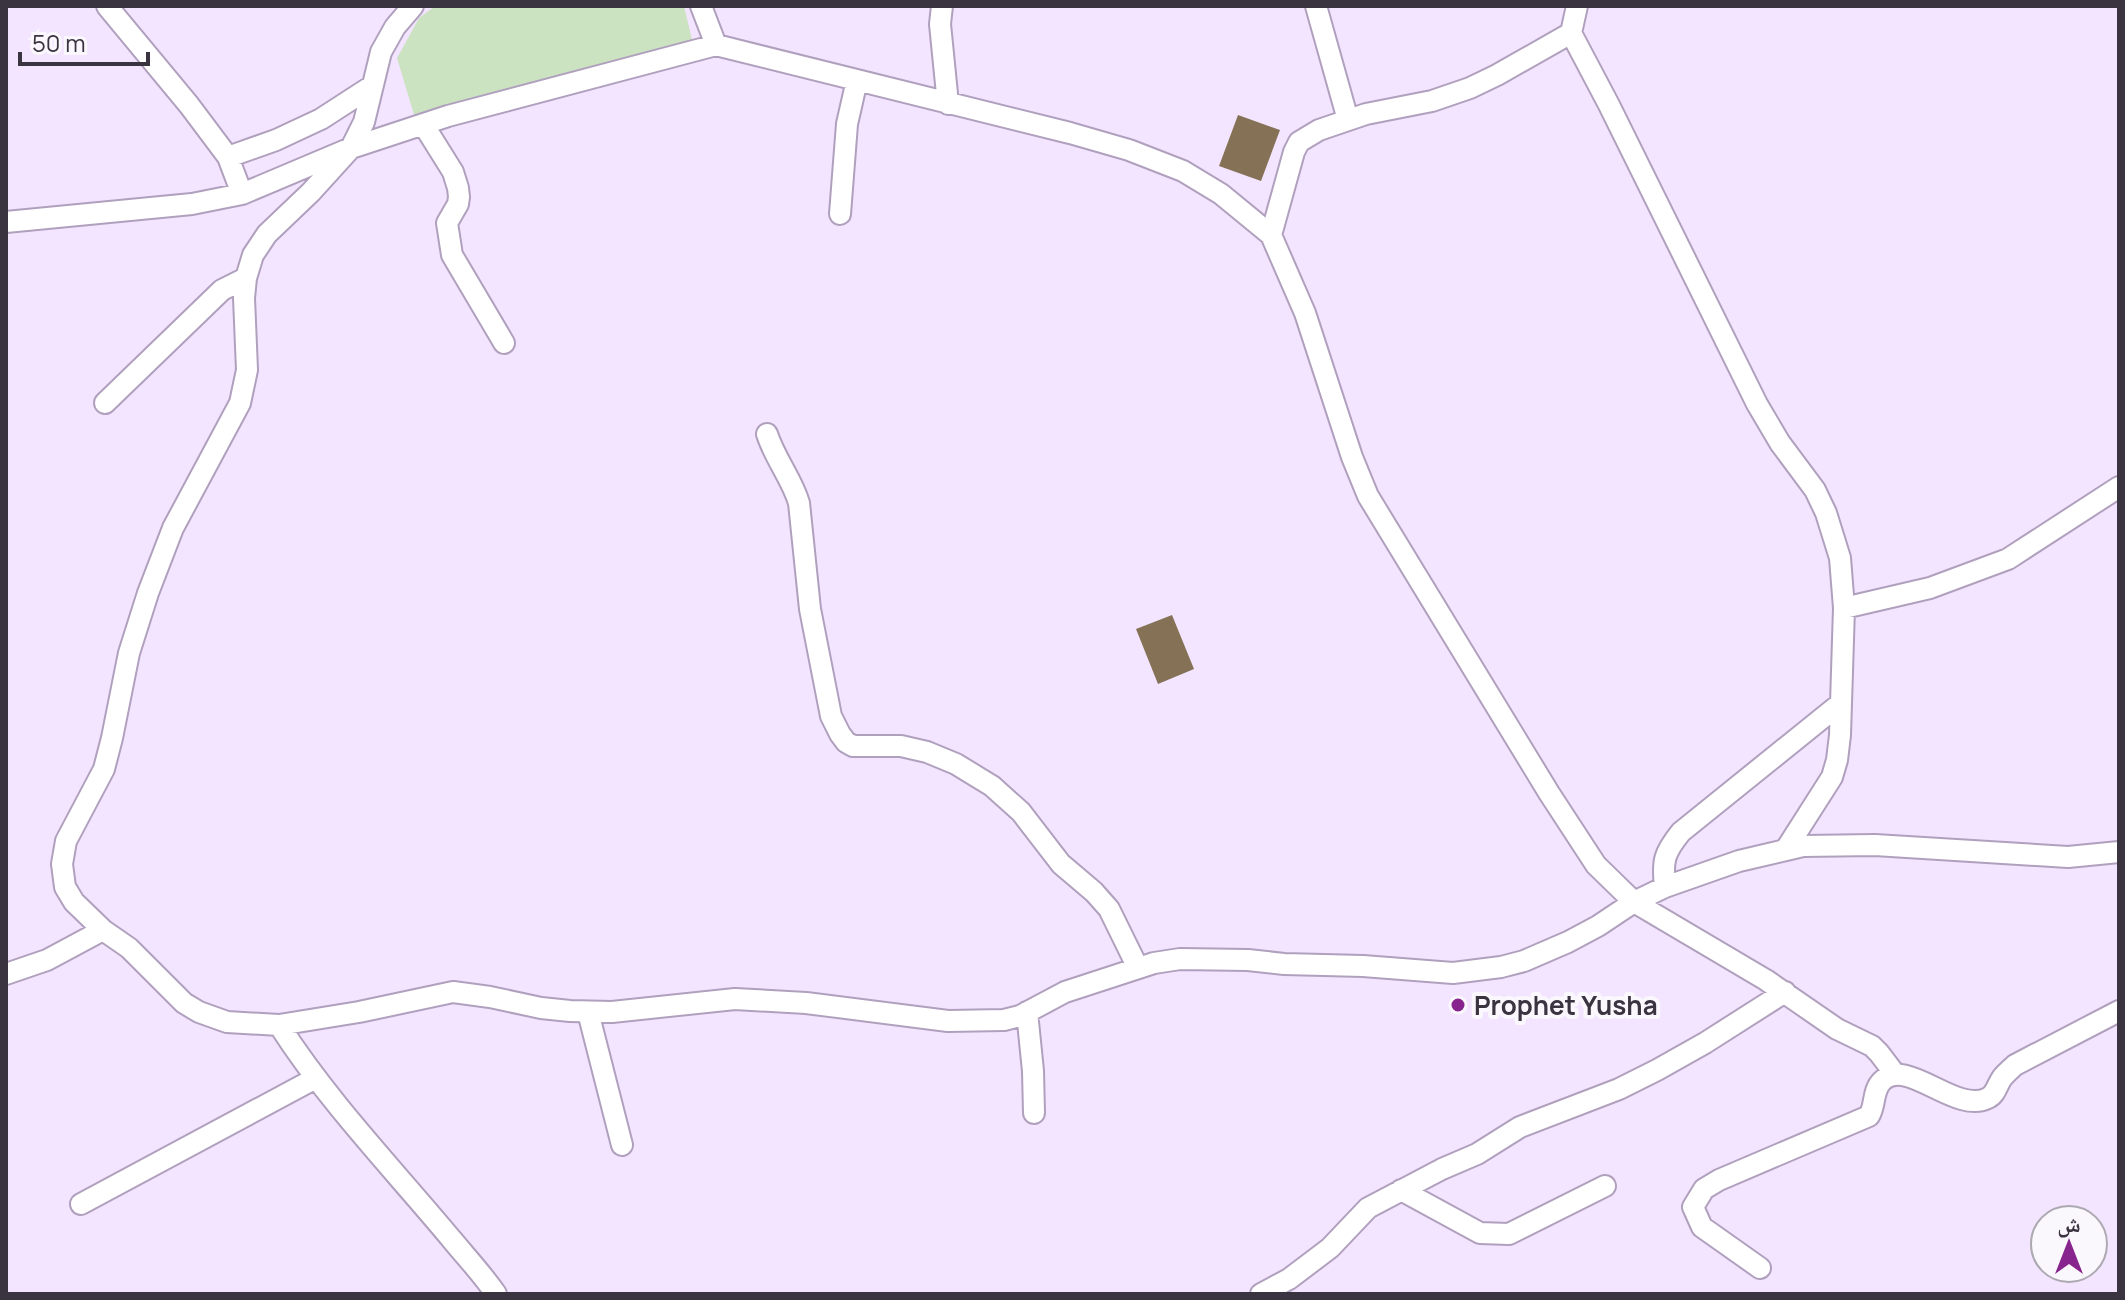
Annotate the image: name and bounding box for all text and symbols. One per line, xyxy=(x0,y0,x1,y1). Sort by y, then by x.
scale bar xyxy=(20,16,148,66)
text: 50 m xyxy=(32,26,86,59)
place label: Prophet Yusha xyxy=(1474,987,1658,1023)
marker: Prophet Yusha xyxy=(1449,996,1467,1014)
north arrow xyxy=(2029,1204,2109,1284)
text: ش xyxy=(2057,1209,2081,1239)

